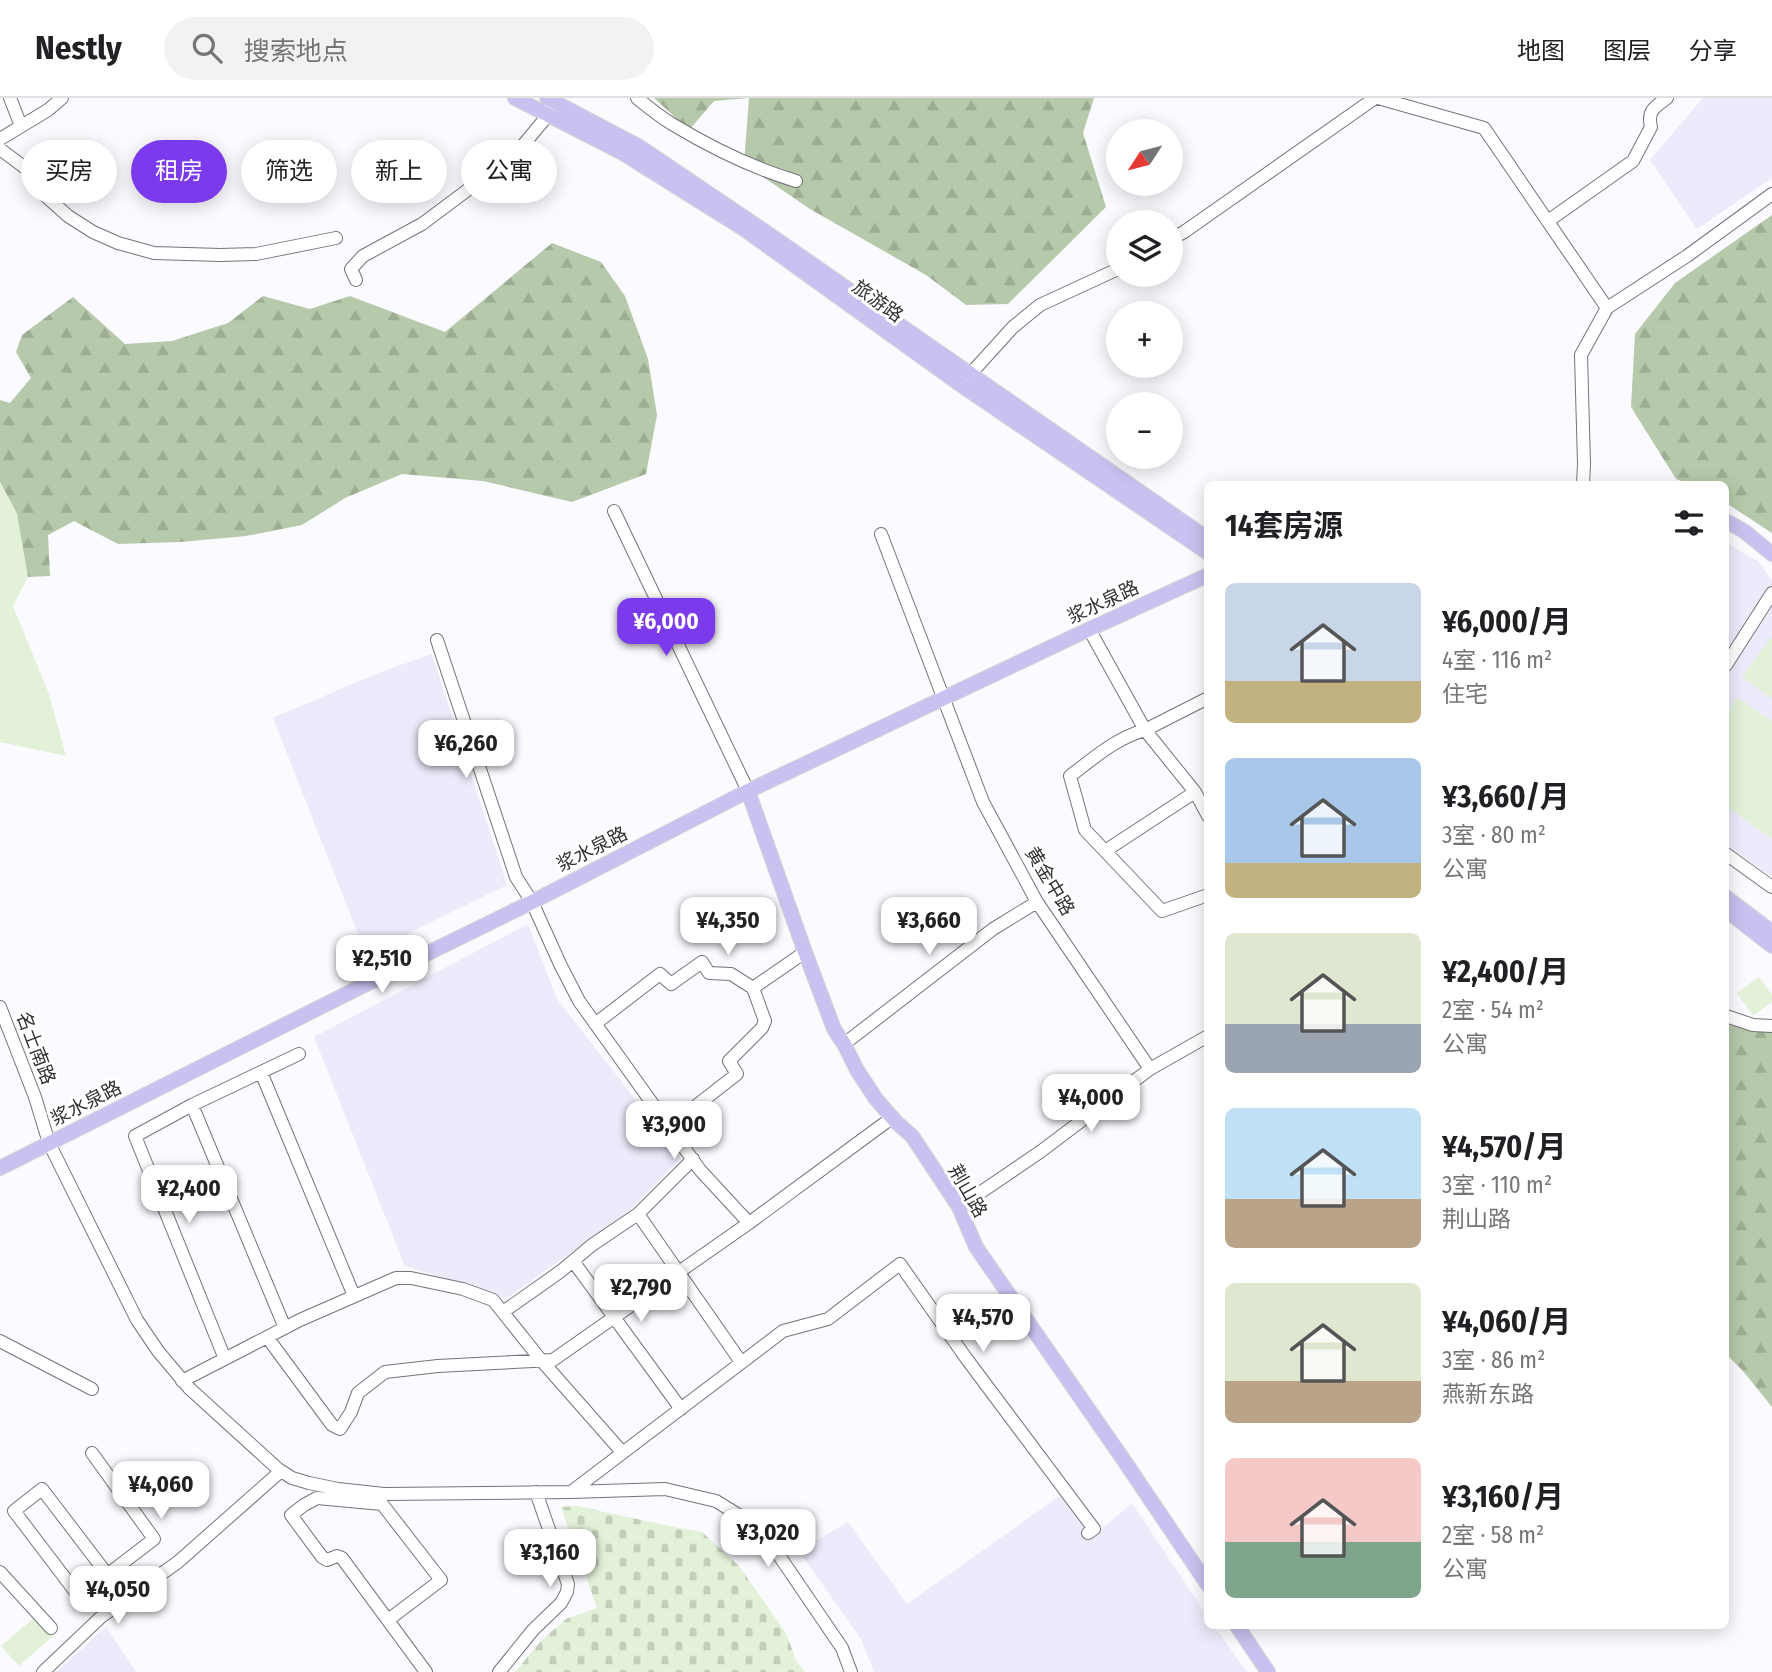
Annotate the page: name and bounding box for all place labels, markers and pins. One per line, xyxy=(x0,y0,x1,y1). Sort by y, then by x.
pin: ¥6,000 xyxy=(609,598,723,658)
pin: ¥6,260 xyxy=(409,720,523,780)
pin: ¥4,350 xyxy=(671,898,785,957)
pin: ¥3,660 xyxy=(872,898,986,957)
pin: ¥2,510 xyxy=(325,936,439,995)
pin: ¥4,000 xyxy=(1034,1074,1148,1134)
pin: ¥3,900 xyxy=(617,1102,731,1161)
pin: ¥2,400 xyxy=(132,1166,246,1225)
pin: ¥2,790 xyxy=(584,1264,698,1324)
pin: ¥4,570 xyxy=(926,1294,1040,1354)
pin: ¥4,060 xyxy=(104,1462,218,1521)
pin: ¥3,020 xyxy=(711,1510,825,1569)
pin: ¥3,160 xyxy=(493,1530,607,1589)
pin: ¥4,050 xyxy=(61,1566,175,1626)

